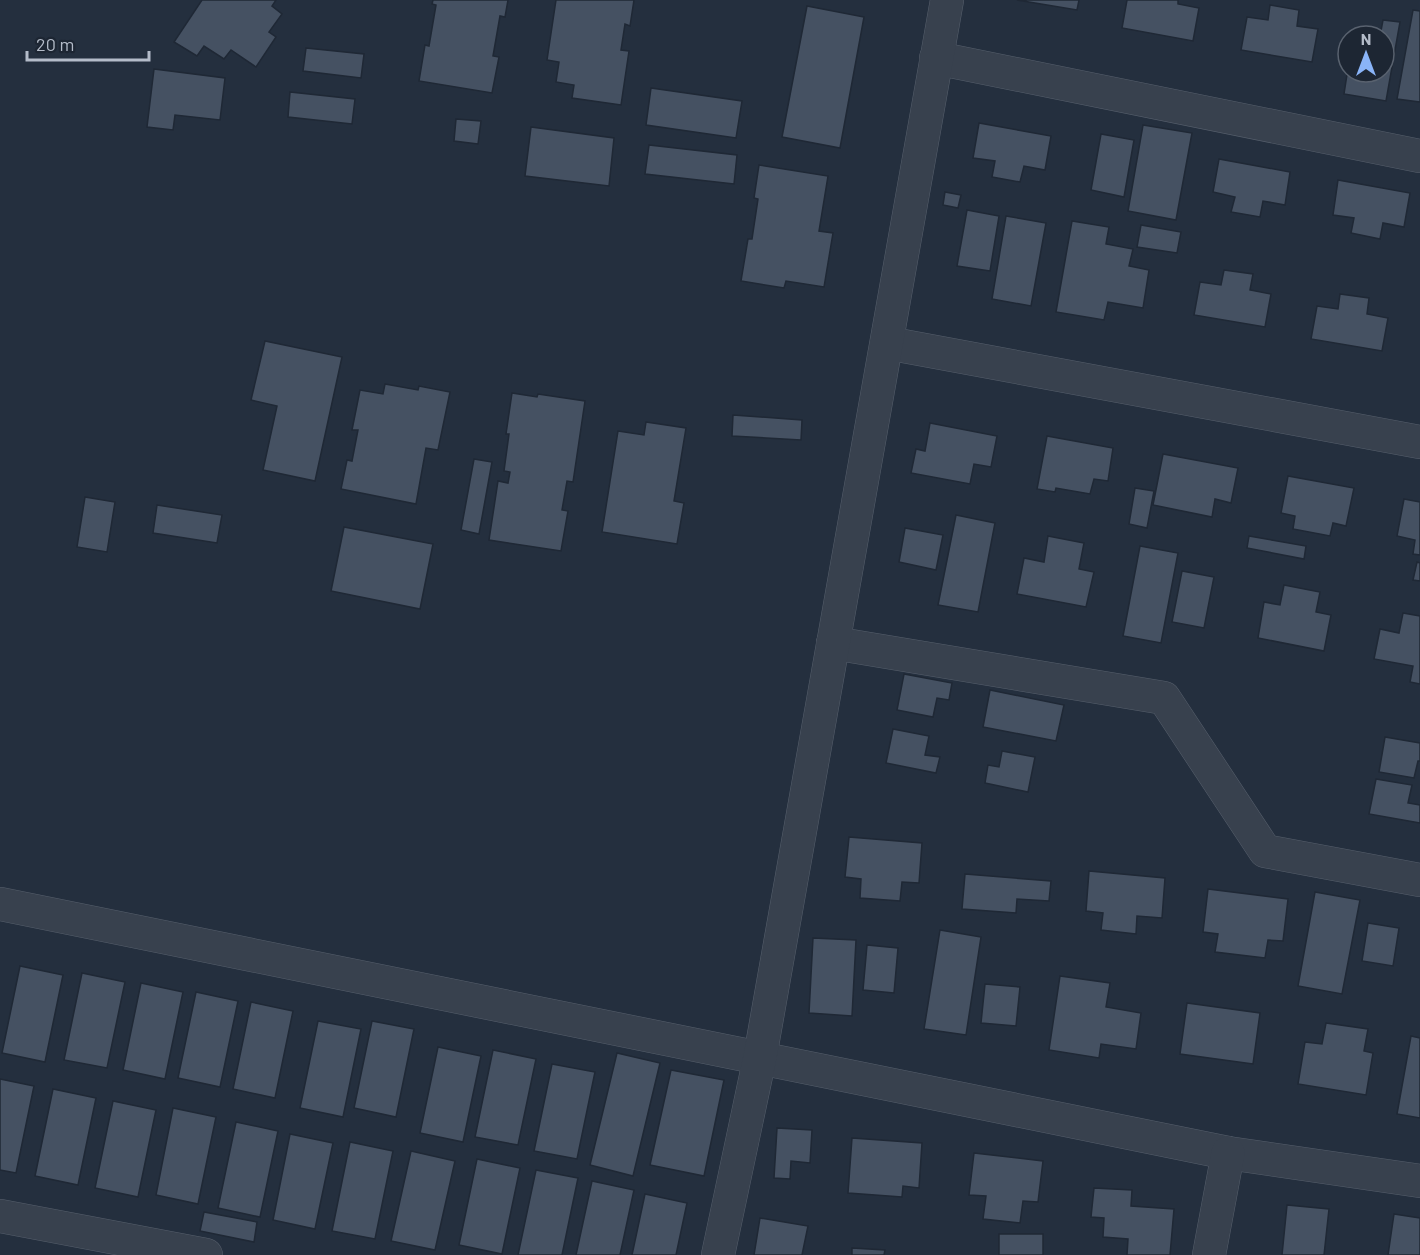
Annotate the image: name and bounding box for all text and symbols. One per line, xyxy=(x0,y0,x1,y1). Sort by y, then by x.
scale bar xyxy=(27,24,148,62)
north arrow xyxy=(1336,24,1396,84)
text: N xyxy=(1361,29,1371,48)
text: 20 m xyxy=(36,33,74,55)

